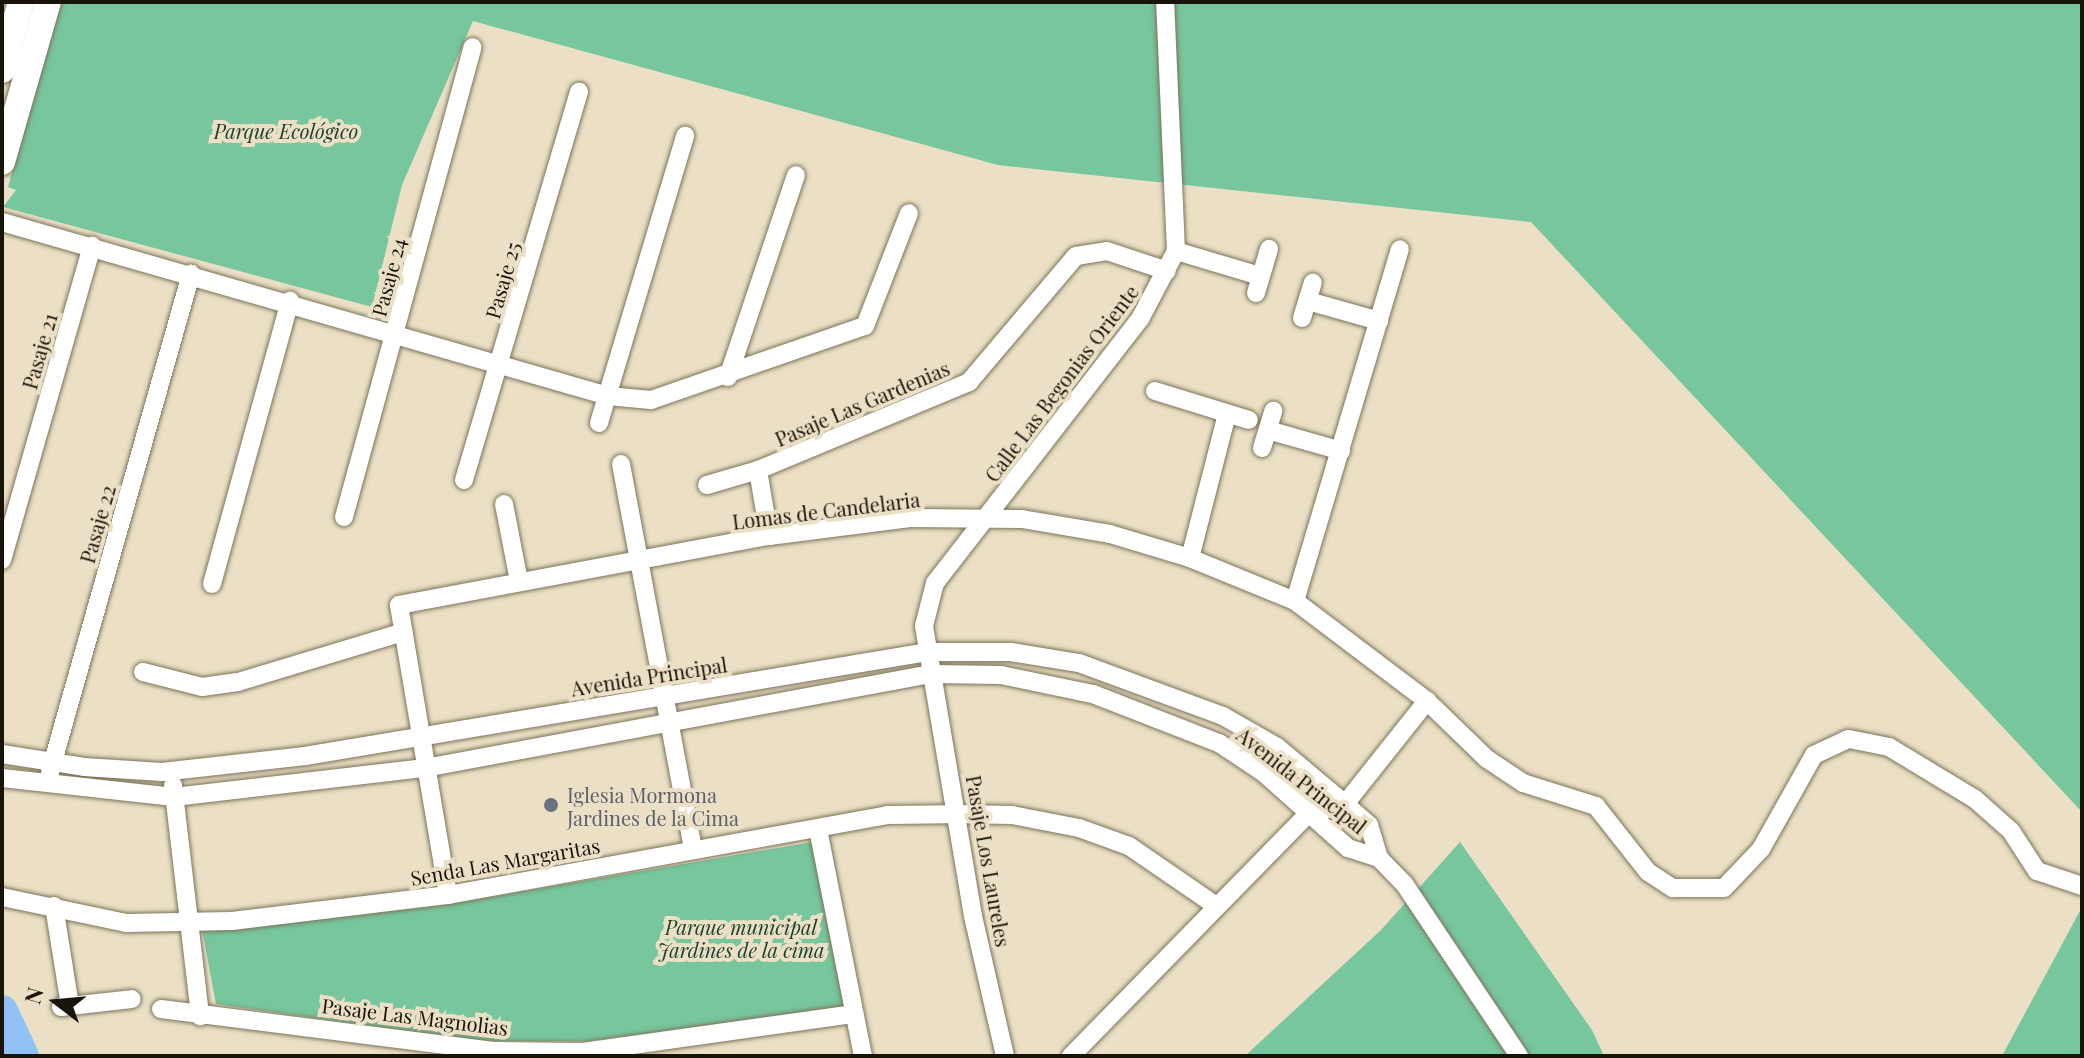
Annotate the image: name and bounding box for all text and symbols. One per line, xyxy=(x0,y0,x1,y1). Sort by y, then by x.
park label: Parque Ecológico xyxy=(214,118,358,142)
street label: Pasaje 24 xyxy=(366,235,410,319)
street label: Pasaje 25 xyxy=(480,239,524,321)
street label: Calle Las Begonias Oriente xyxy=(979,280,1143,486)
street label: Pasaje 21 xyxy=(17,310,61,392)
street label: Pasaje Las Gardenias xyxy=(771,355,953,451)
street label: Pasaje 22 xyxy=(74,482,120,566)
street label: Lomas de Candelaria xyxy=(731,487,921,533)
street label: Avenida Principal xyxy=(569,652,729,700)
street label: Avenida Principal xyxy=(1232,722,1372,838)
street label: Pasaje Los Laureles xyxy=(962,773,1016,949)
place label: Iglesia Mormona Jardines de la Cima xyxy=(567,782,740,829)
marker: Iglesia Mormona Jardines de la Cima xyxy=(542,796,560,814)
street label: Senda Las Margaritas xyxy=(408,832,602,890)
park label: Parque municipal Jardines de la cima xyxy=(658,914,824,961)
north arrow xyxy=(16,962,96,1042)
text: N xyxy=(16,984,50,1007)
street label: Pasaje Las Magnolias xyxy=(320,993,510,1039)

